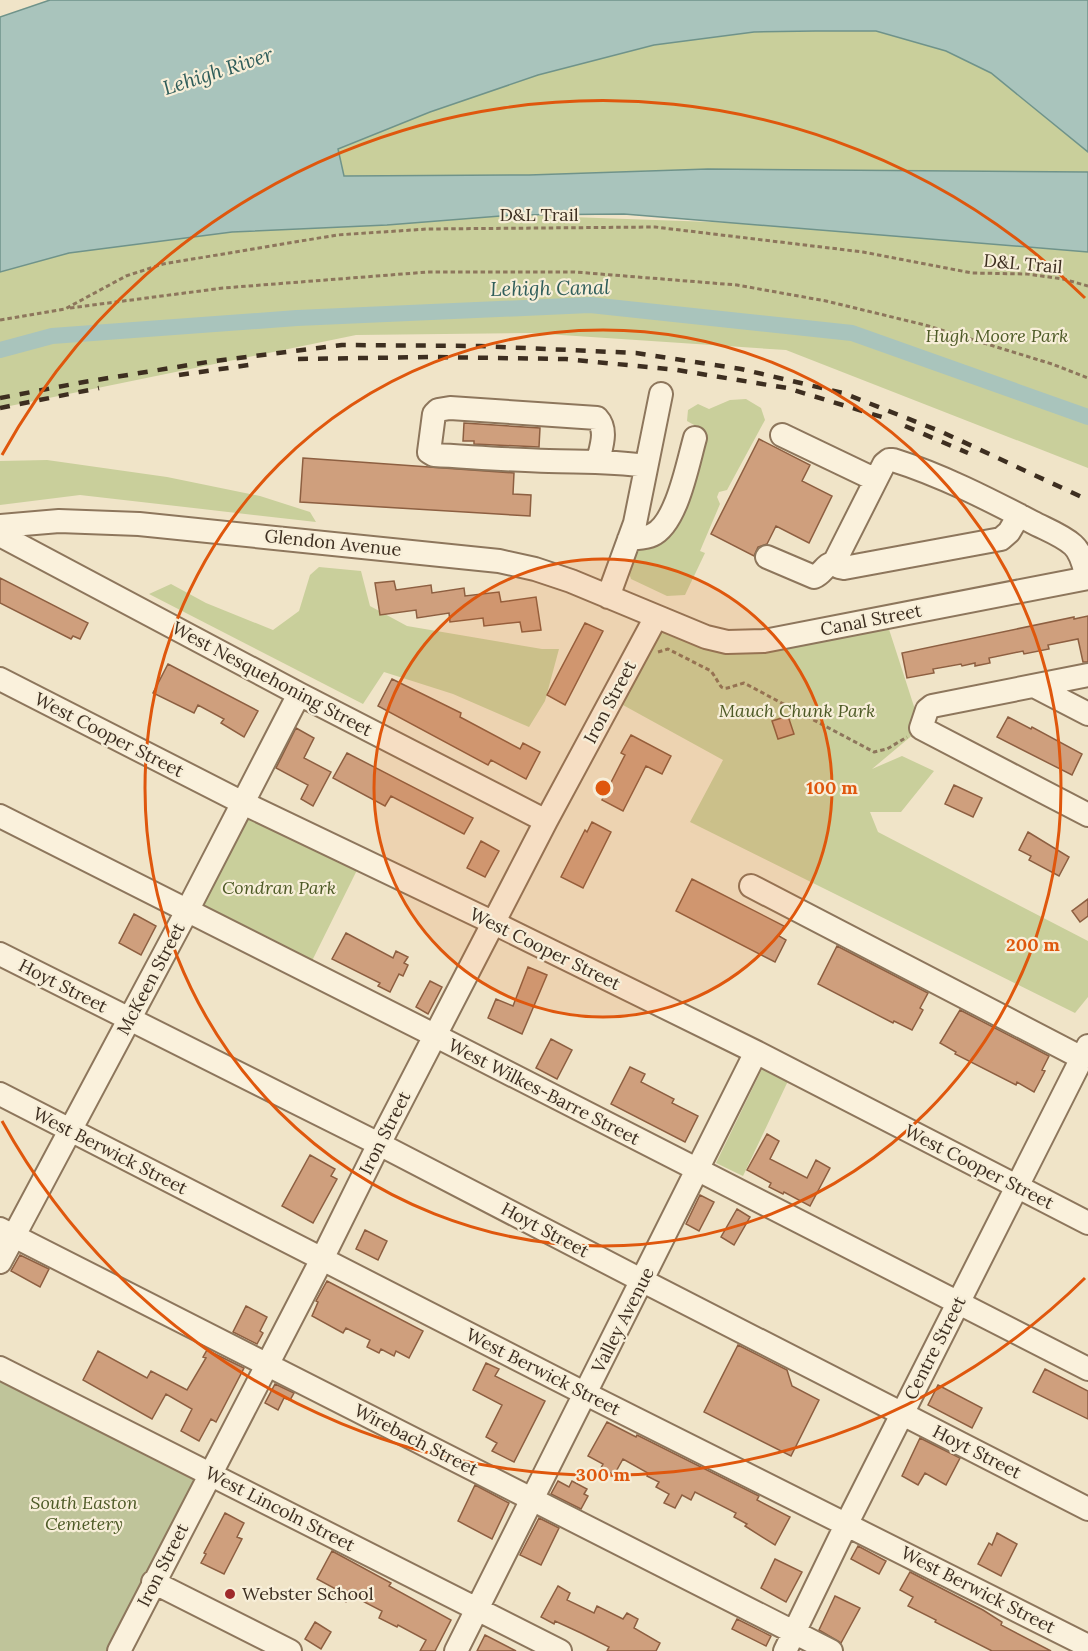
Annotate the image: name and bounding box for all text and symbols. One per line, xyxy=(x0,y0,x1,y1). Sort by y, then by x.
water label: Lehigh River xyxy=(160,41,277,100)
street label: D&L Trail xyxy=(499,203,579,226)
street label: D&L Trail xyxy=(983,249,1064,278)
water label: Lehigh Canal xyxy=(490,274,610,301)
park label: Hugh Moore Park xyxy=(926,324,1068,347)
street label: Glendon Avenue xyxy=(264,524,403,561)
street label: Canal Street xyxy=(818,598,924,641)
street label: West Nesquehoning Street xyxy=(168,616,376,741)
street label: Iron Street xyxy=(578,656,641,747)
street label: West Cooper Street xyxy=(31,687,188,782)
park label: Mauch Chunk Park xyxy=(719,699,875,722)
text: 100 m xyxy=(806,776,858,799)
centre of rings xyxy=(593,778,613,798)
park label: Condran Park xyxy=(222,876,336,899)
street label: West Cooper Street xyxy=(466,902,624,995)
street label: McKeen Street xyxy=(111,919,190,1039)
text: 200 m xyxy=(1006,933,1060,956)
street label: Hoyt Street xyxy=(15,953,111,1018)
street label: West Wilkes-Barre Street xyxy=(444,1033,644,1150)
street label: Iron Street xyxy=(354,1087,415,1178)
street label: West Berwick Street xyxy=(29,1102,191,1199)
street label: West Cooper Street xyxy=(901,1119,1058,1214)
street label: Hoyt Street xyxy=(497,1197,593,1262)
street label: Valley Avenue xyxy=(586,1263,659,1377)
street label: Centre Street xyxy=(899,1292,971,1403)
street label: West Berwick Street xyxy=(462,1323,624,1420)
street label: Wirebach Street xyxy=(350,1398,482,1481)
street label: Hoyt Street xyxy=(929,1419,1025,1484)
street label: West Lincoln Street xyxy=(201,1461,359,1556)
text: 300 m xyxy=(576,1463,631,1486)
park label: South Easton Cemetery xyxy=(30,1491,138,1535)
street label: Iron Street xyxy=(132,1519,193,1610)
street label: West Berwick Street xyxy=(897,1541,1059,1638)
place label: Webster School xyxy=(242,1582,374,1605)
marker: Webster School xyxy=(223,1587,237,1601)

